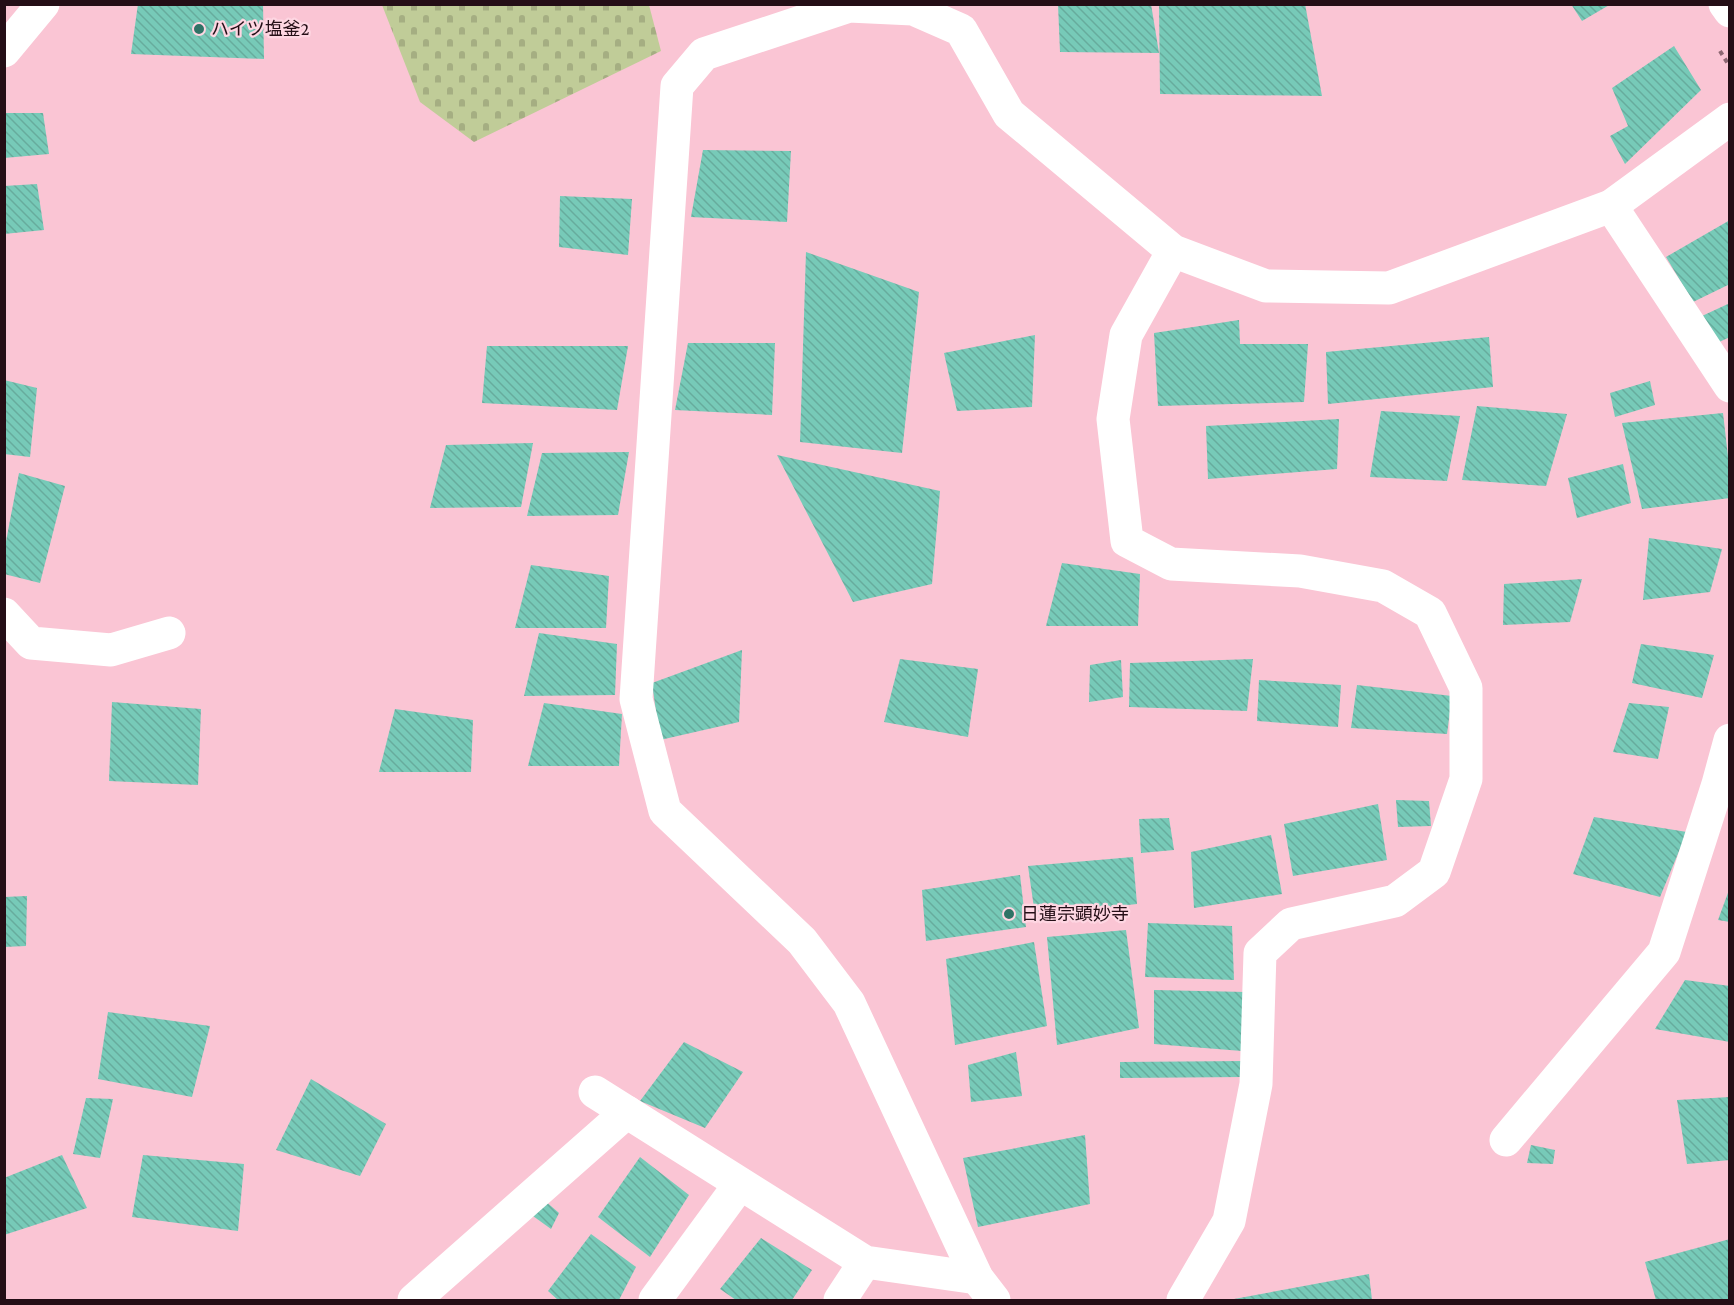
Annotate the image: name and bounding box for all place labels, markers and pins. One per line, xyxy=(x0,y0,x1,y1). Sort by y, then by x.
place label: ハイツ塩釜2 xyxy=(211,19,309,39)
marker: ハイツ塩釜2 xyxy=(192,22,206,36)
place label: 日蓮宗顕妙寺 xyxy=(1021,904,1129,924)
marker: 日蓮宗顕妙寺 xyxy=(1002,907,1016,921)

